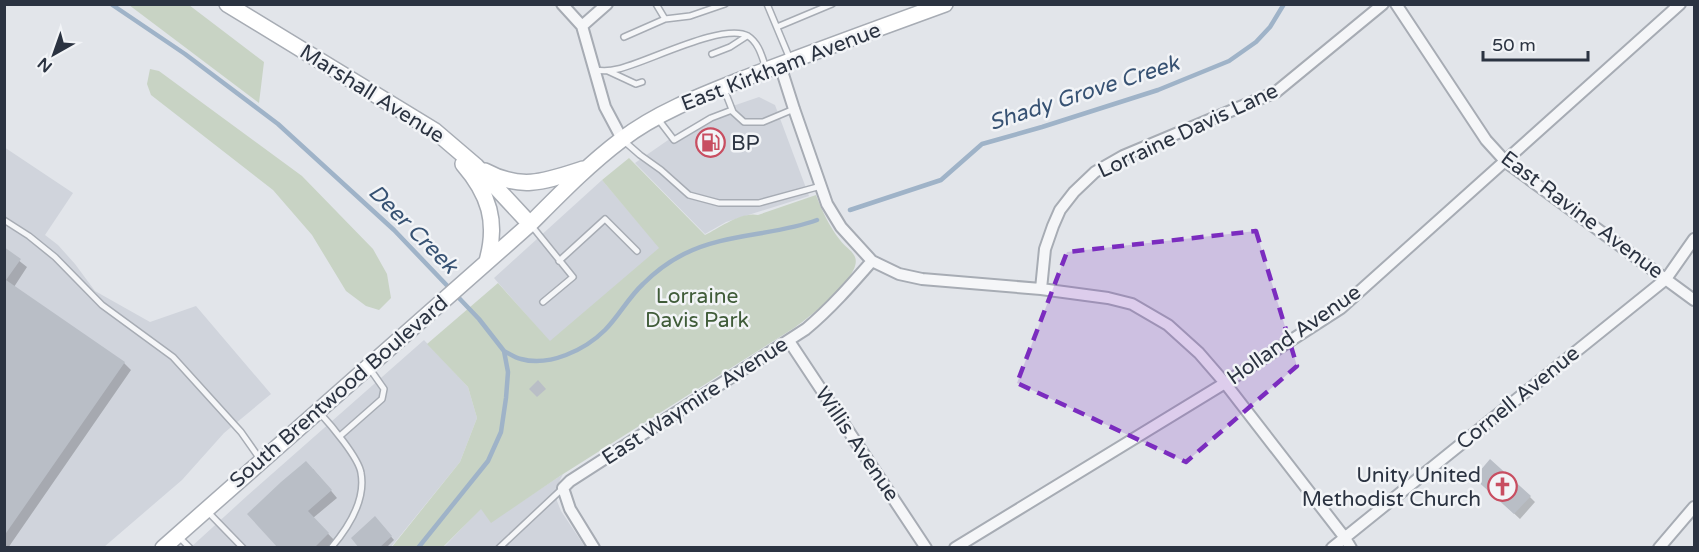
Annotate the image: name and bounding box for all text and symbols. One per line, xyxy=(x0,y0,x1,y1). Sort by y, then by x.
street label: East Kirkham Avenue xyxy=(678,17,884,117)
north arrow xyxy=(24,24,84,84)
scale bar xyxy=(1483,24,1588,62)
text: 50 m xyxy=(1492,34,1536,56)
street label: Marshall Avenue xyxy=(295,39,449,149)
water label: Shady Grove Creek xyxy=(986,49,1184,136)
text: N xyxy=(34,53,56,77)
street label: Lorraine Davis Lane xyxy=(1094,78,1282,184)
fuel station icon: BP xyxy=(694,127,726,159)
place label: BP xyxy=(731,131,760,156)
street label: East Ravine Avenue xyxy=(1496,146,1668,284)
water label: Deer Creek xyxy=(363,179,464,280)
street label: Holland Avenue xyxy=(1222,280,1366,390)
park label: Lorraine Davis Park xyxy=(645,284,749,333)
street label: South Brentwood Boulevard xyxy=(225,290,453,494)
street label: East Waymire Avenue xyxy=(597,331,793,470)
street label: Cornell Avenue xyxy=(1452,341,1585,455)
street label: Willis Avenue xyxy=(810,382,905,506)
place label: Unity United Methodist Church xyxy=(1302,463,1481,512)
church icon: Unity United Methodist Church xyxy=(1486,471,1518,503)

